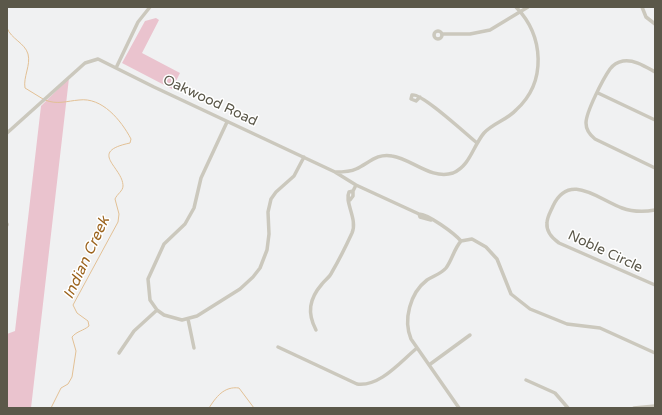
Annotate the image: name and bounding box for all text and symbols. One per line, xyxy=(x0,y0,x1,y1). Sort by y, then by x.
street label: Oakwood Road xyxy=(160,72,260,130)
water label: Indian Creek xyxy=(60,214,114,302)
street label: Noble Circle xyxy=(565,227,645,277)

